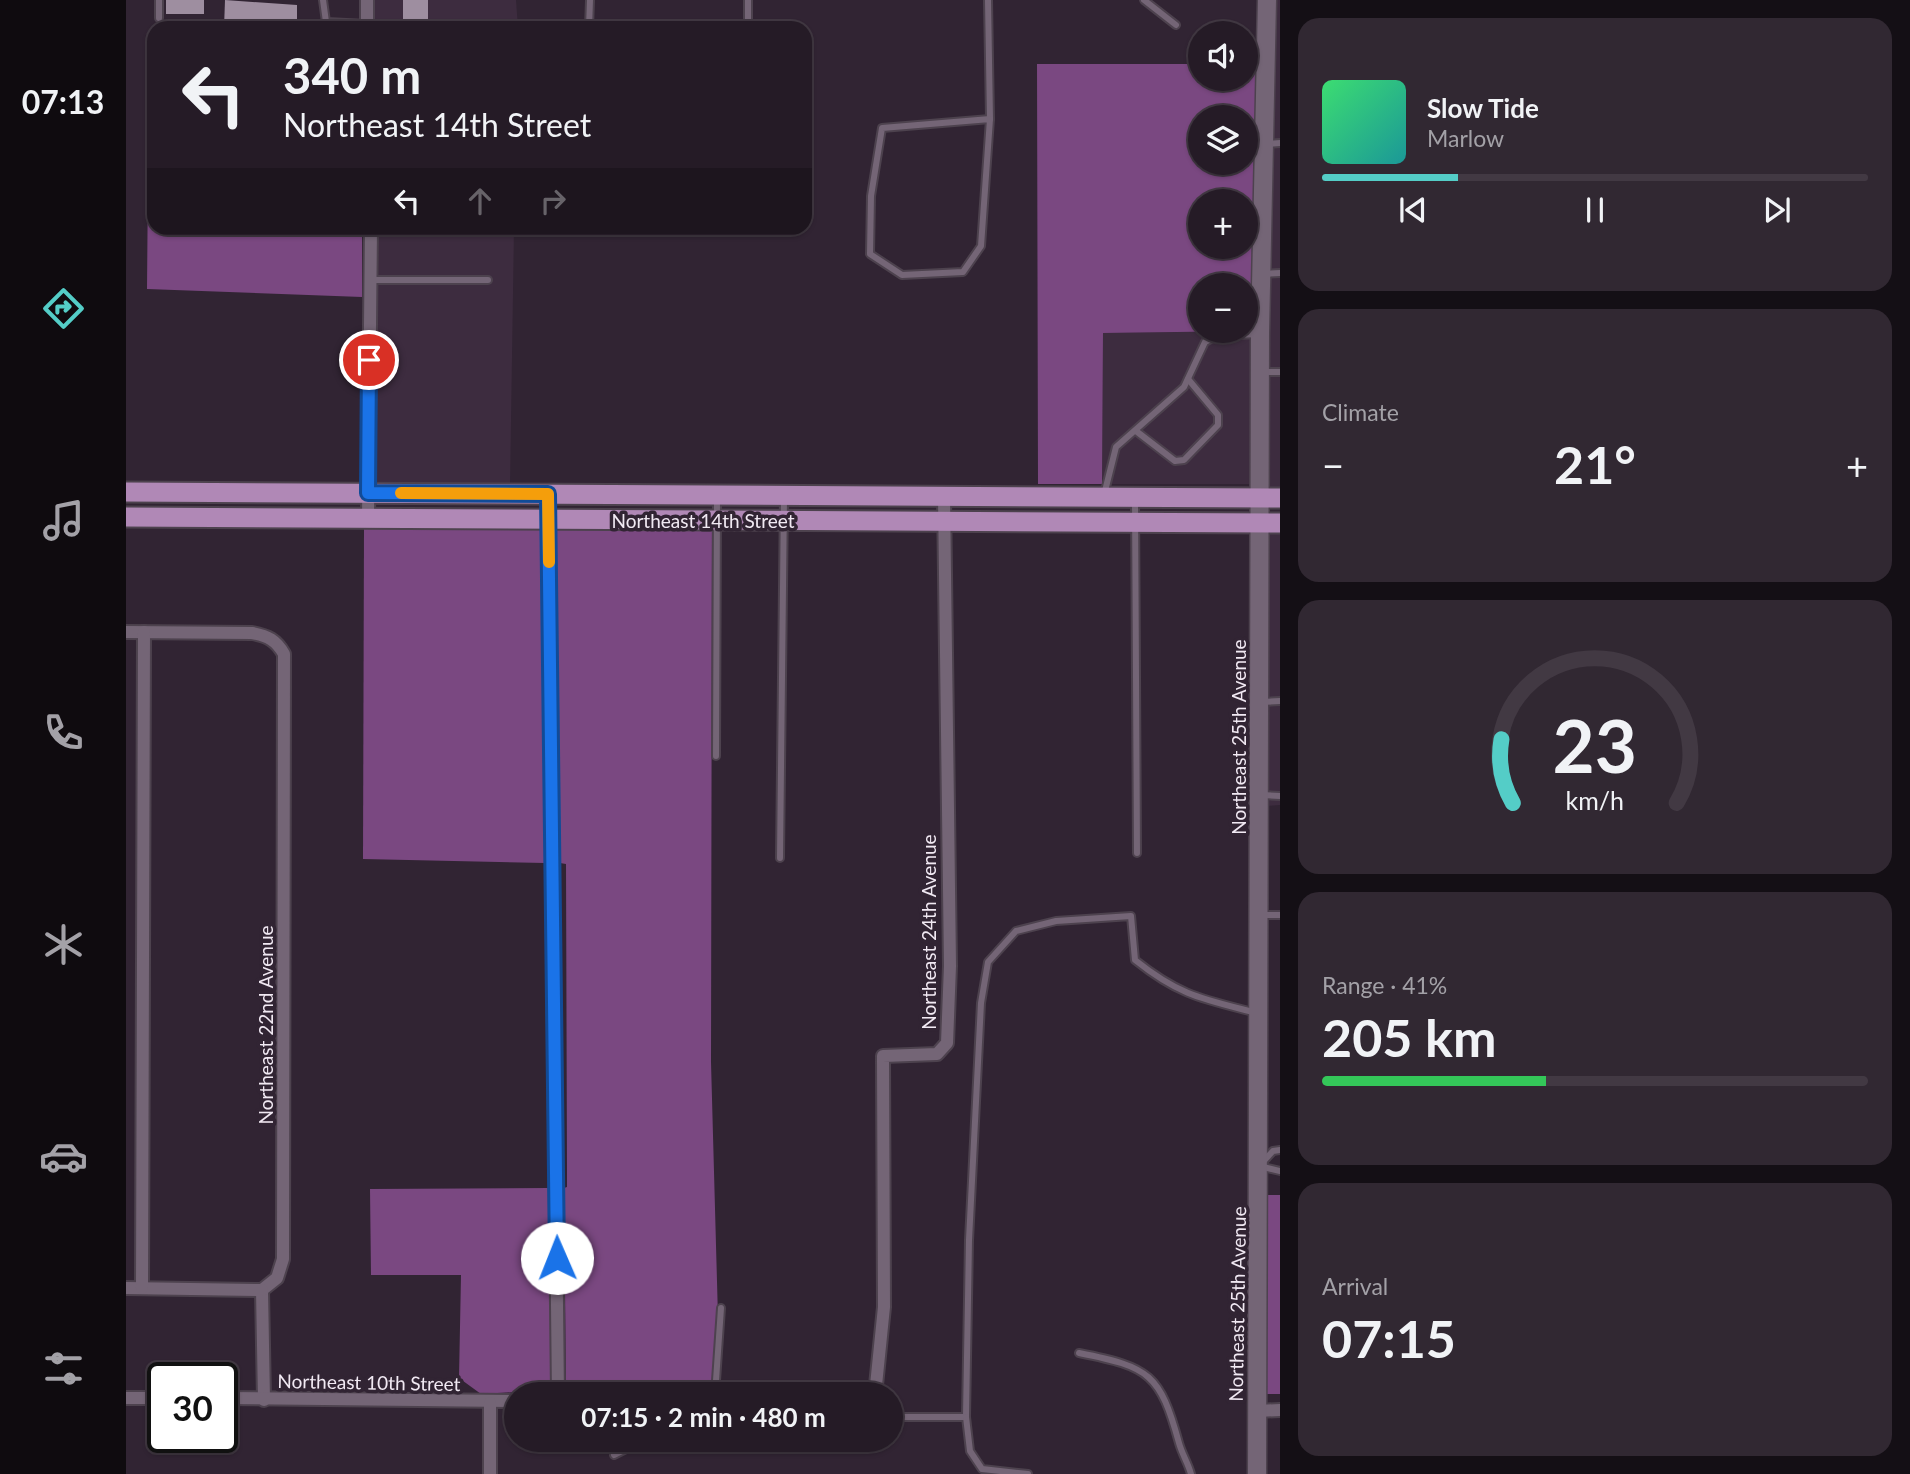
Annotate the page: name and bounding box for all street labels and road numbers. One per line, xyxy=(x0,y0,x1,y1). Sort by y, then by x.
street label: Northeast 14th Street xyxy=(611,509,795,532)
street label: Northeast 25th Avenue xyxy=(1227,639,1250,835)
street label: Northeast 24th Avenue xyxy=(917,834,940,1030)
street label: Northeast 22nd Avenue xyxy=(254,925,277,1125)
street label: Northeast 25th Avenue xyxy=(1224,1206,1250,1402)
street label: Northeast 10th Street xyxy=(277,1369,461,1395)

